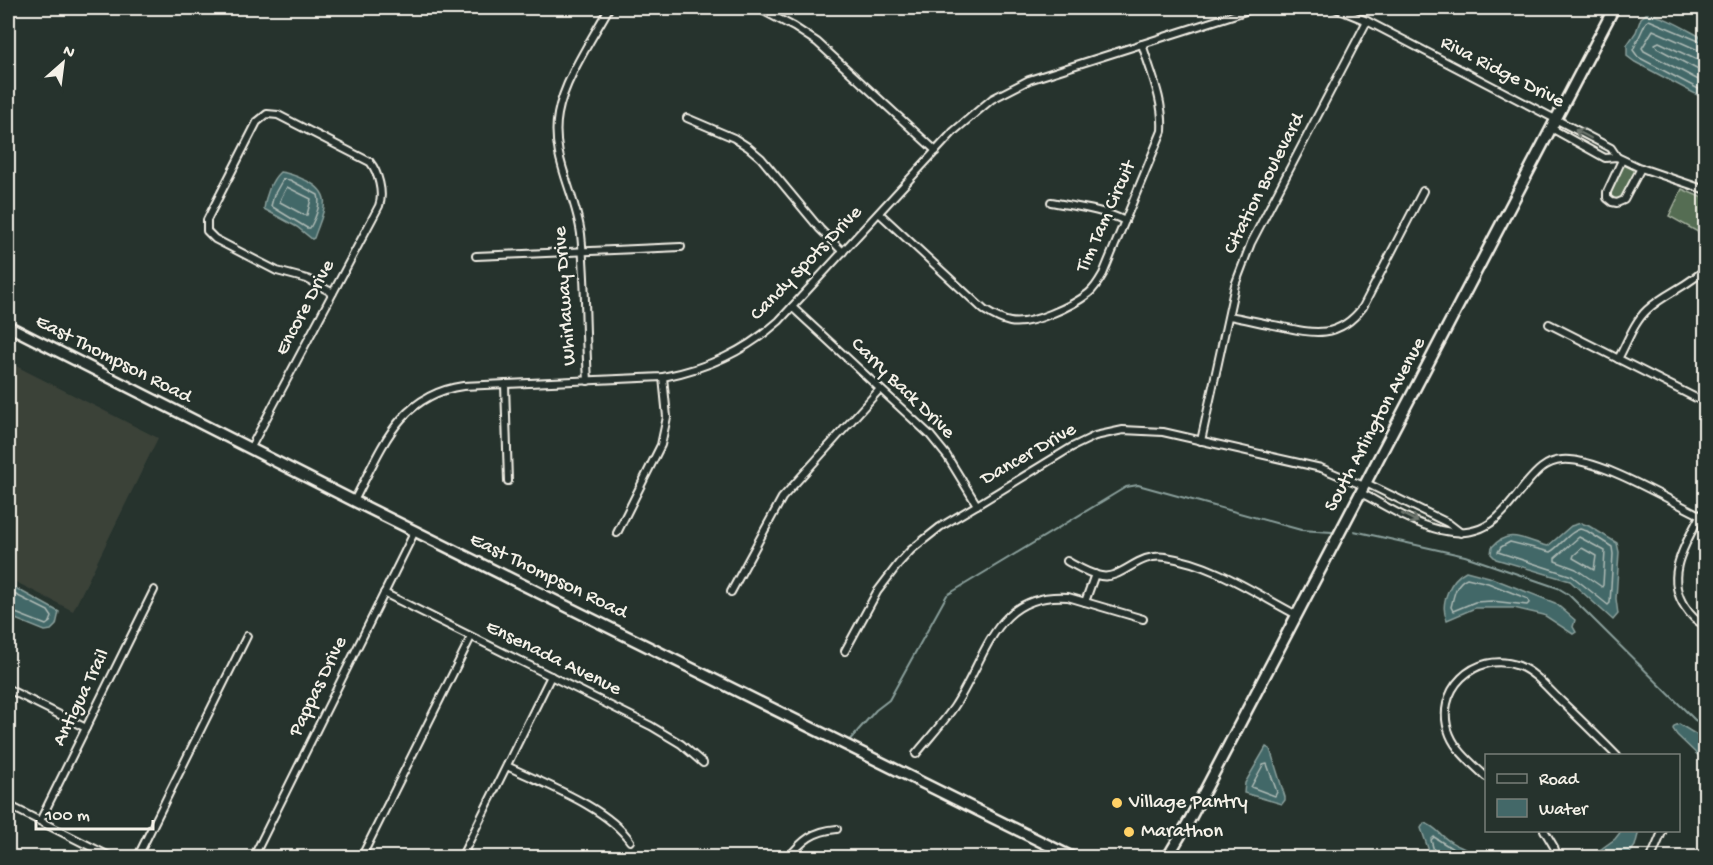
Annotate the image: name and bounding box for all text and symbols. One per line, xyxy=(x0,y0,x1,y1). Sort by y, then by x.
street label: Riva Ridge Drive xyxy=(1436,32,1568,114)
north arrow xyxy=(33,33,93,93)
text: N xyxy=(59,42,78,64)
street label: Citation Boulevard xyxy=(1220,108,1311,258)
one-way arrow xyxy=(1575,128,1593,139)
street label: Tim Tam Circuit xyxy=(1072,156,1143,277)
street label: Candy Spots Drive xyxy=(746,201,868,326)
street label: Whirlaway Drive xyxy=(550,225,582,366)
street label: Encore Drive xyxy=(271,256,341,360)
street label: East Thompson Road xyxy=(31,311,197,410)
street label: Carry Back Drive xyxy=(845,333,959,445)
street label: South Arlington Avenue xyxy=(1320,333,1432,516)
street label: Dancer Drive xyxy=(976,418,1081,493)
one-way arrow xyxy=(1400,512,1418,524)
street label: East Thompson Road xyxy=(466,529,633,626)
street label: Ensenada Avenue xyxy=(481,616,625,702)
street label: Pappas Drive xyxy=(284,633,353,742)
street label: Antigua Trail xyxy=(49,646,115,750)
legend xyxy=(1485,754,1680,832)
text: Road xyxy=(1539,770,1580,791)
place label: Village Pantry xyxy=(1128,792,1248,815)
scale bar xyxy=(36,793,153,831)
marker: Village Pantry xyxy=(1110,796,1124,810)
text: Water xyxy=(1539,800,1589,821)
text: 100 m xyxy=(44,806,90,827)
place label: Marathon xyxy=(1141,821,1223,844)
marker: Marathon xyxy=(1122,825,1136,839)

